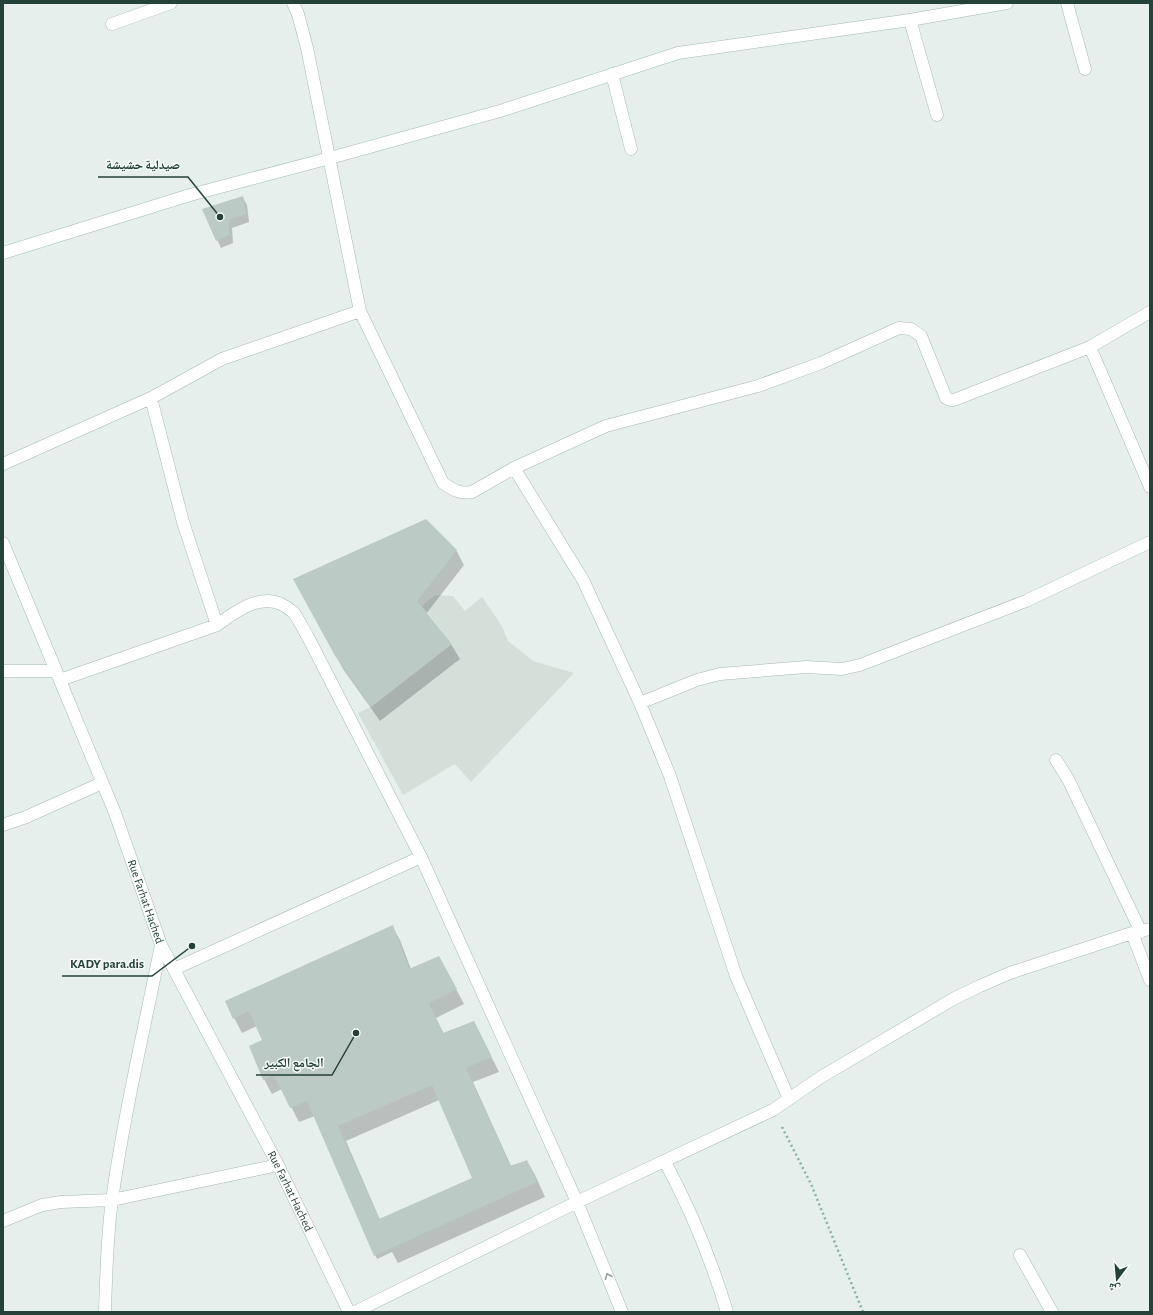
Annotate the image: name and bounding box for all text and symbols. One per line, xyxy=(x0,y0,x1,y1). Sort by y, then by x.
callout: صيدلية حشيشة xyxy=(98,152,188,177)
text: صيدلية حشيشة xyxy=(106,159,180,172)
street label: Rue Farhat Hached xyxy=(126,858,166,945)
callout: KADY para.dis xyxy=(62,951,152,976)
text: KADY para.dis xyxy=(70,958,144,971)
callout: الجامع الكبير xyxy=(256,1050,332,1075)
text: الجامع الكبير xyxy=(263,1057,324,1072)
street label: Rue Farhat Hached xyxy=(266,1149,315,1233)
north arrow xyxy=(1097,1259,1137,1299)
one-way arrow xyxy=(604,1272,612,1279)
text: ش xyxy=(1107,1279,1122,1295)

